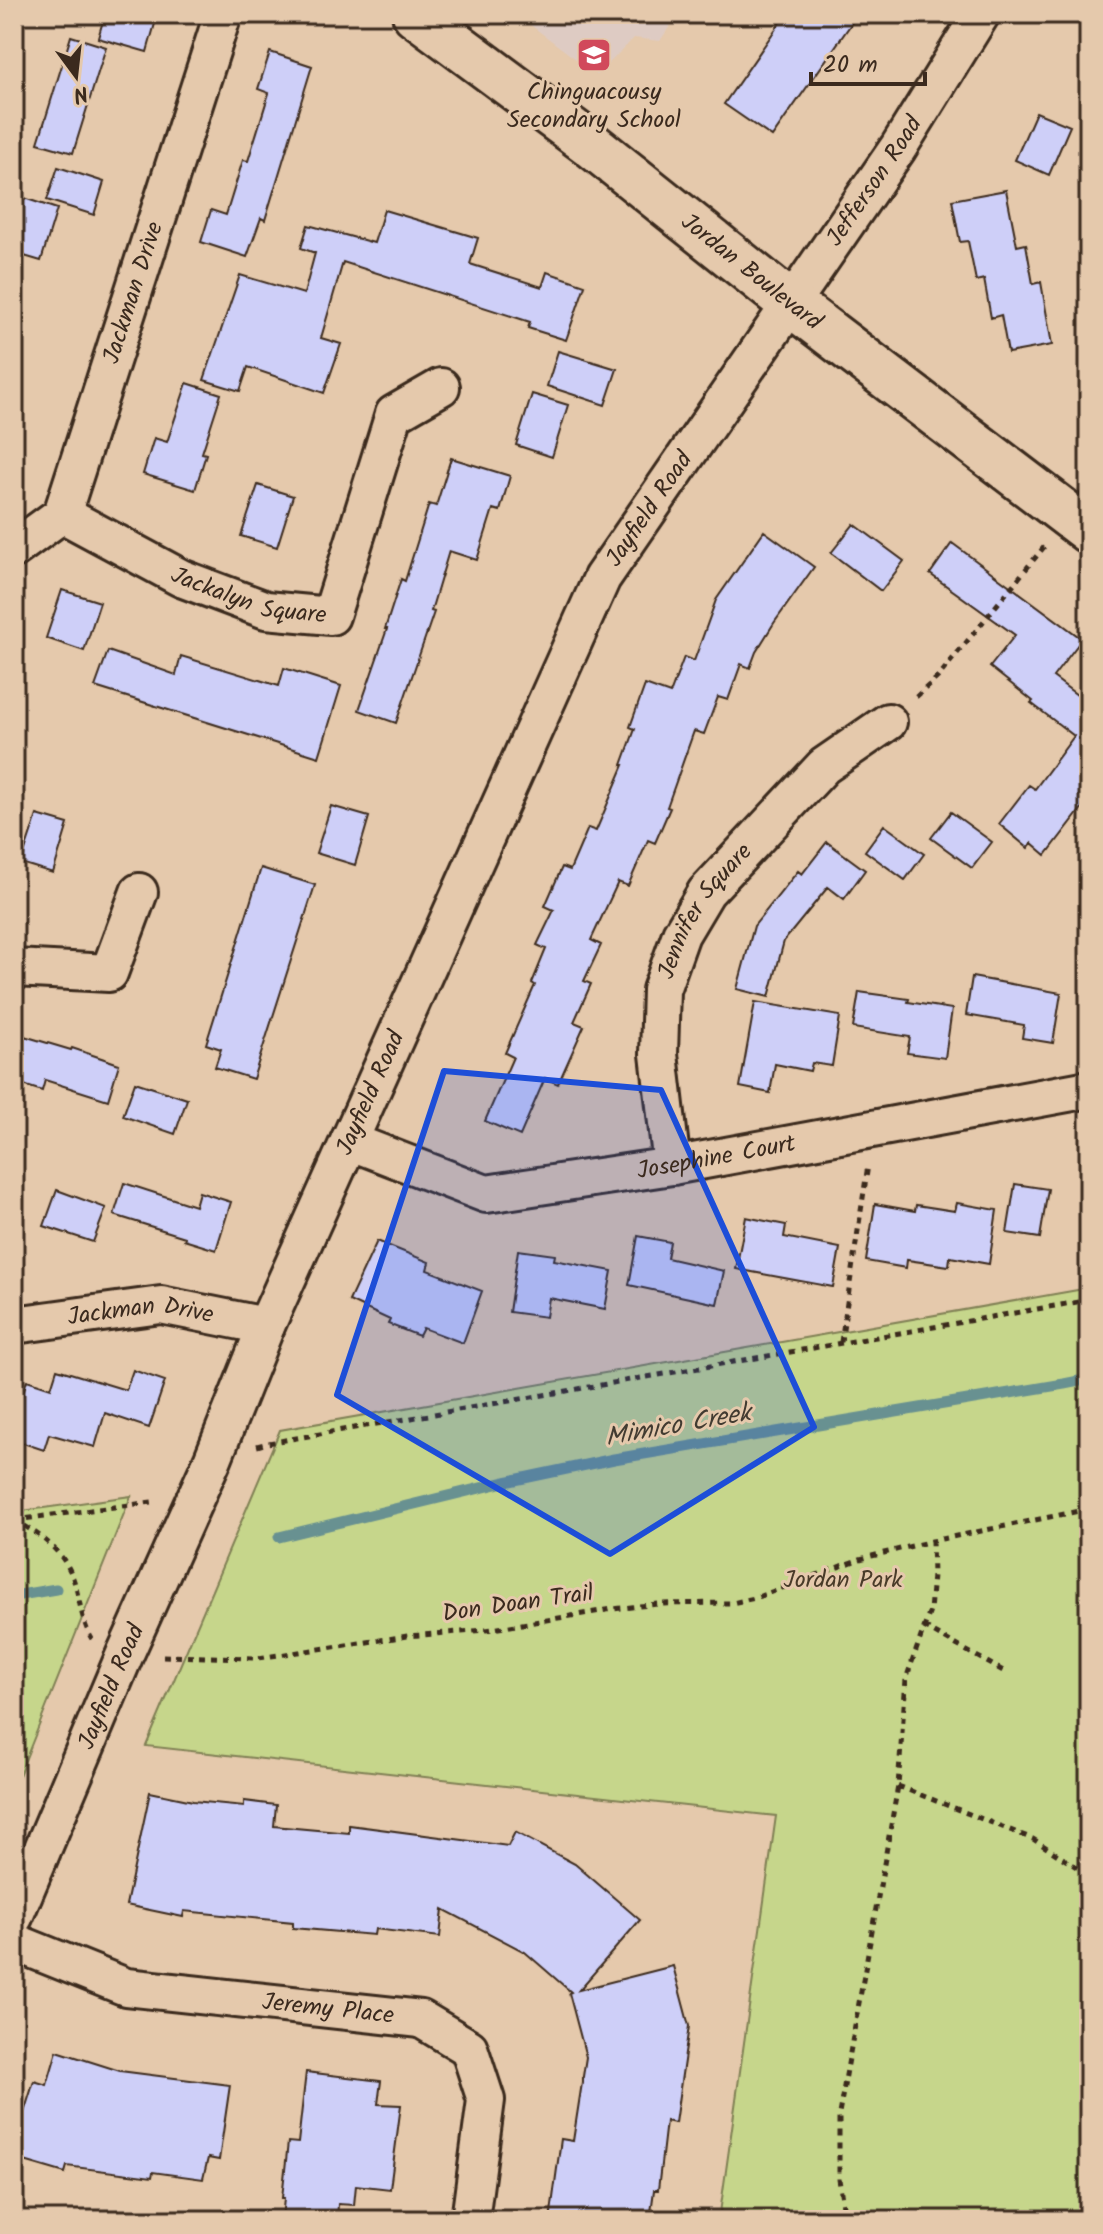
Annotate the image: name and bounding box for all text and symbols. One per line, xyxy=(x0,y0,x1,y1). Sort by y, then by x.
north arrow xyxy=(36,36,116,116)
school or university icon: Chinguacousy Secondary School xyxy=(575,36,613,74)
scale bar xyxy=(811,36,925,86)
text: 20 m xyxy=(823,46,878,85)
place label: Chinguacousy Secondary School xyxy=(507,73,681,140)
text: N xyxy=(69,74,92,112)
street label: Jefferson Road xyxy=(816,107,933,255)
street label: Jordan Boulevard xyxy=(672,204,831,341)
street label: Jackman Drive xyxy=(92,216,174,369)
street label: Jayfield Road xyxy=(596,443,704,575)
street label: Jackalyn Square xyxy=(163,556,328,635)
street label: Jennifer Square xyxy=(647,834,762,984)
street label: Jayfield Road xyxy=(326,1023,416,1162)
street label: Josephine Court xyxy=(634,1124,799,1191)
street label: Jackman Drive xyxy=(65,1285,217,1337)
water label: Mimico Creek xyxy=(602,1392,758,1459)
park label: Jordan Park xyxy=(783,1561,903,1600)
street label: Don Doan Trail xyxy=(440,1574,596,1634)
street label: Jayfield Road xyxy=(67,1617,156,1755)
street label: Jeremy Place xyxy=(260,1982,396,2035)

